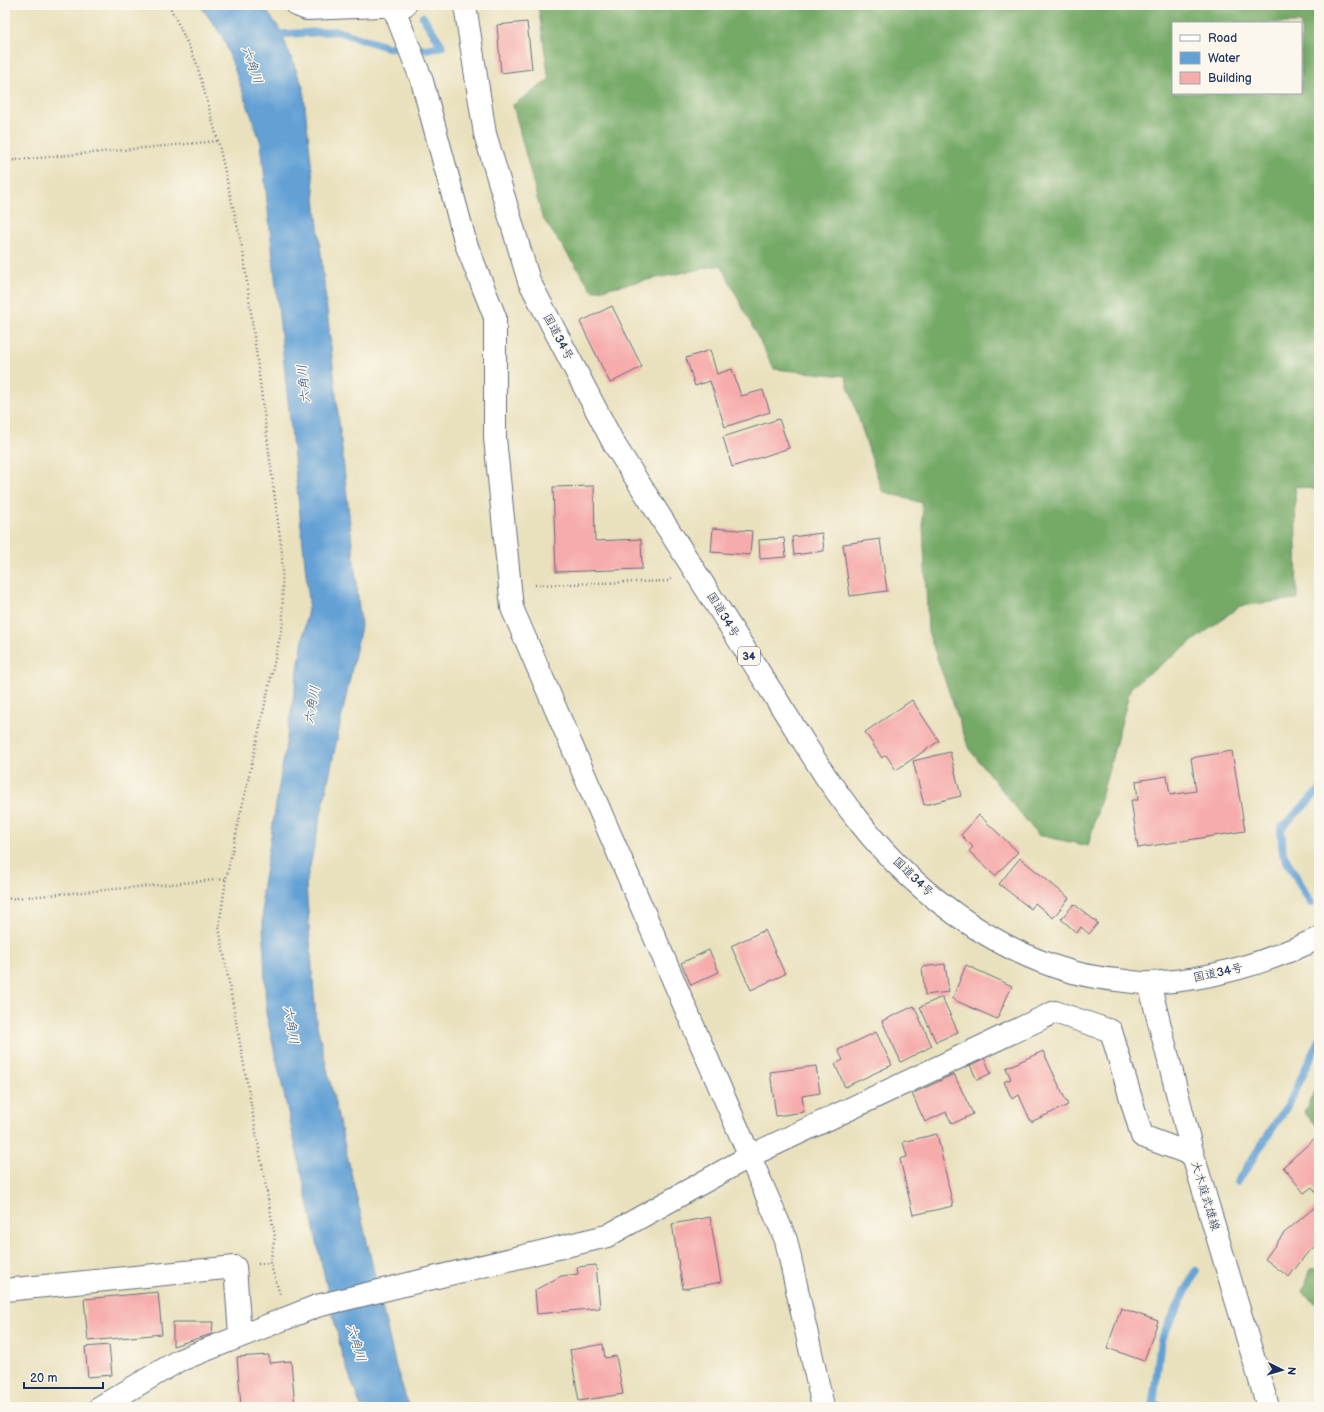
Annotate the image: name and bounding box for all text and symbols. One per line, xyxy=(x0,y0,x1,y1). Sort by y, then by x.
legend xyxy=(1172,22,1302,94)
text: Road xyxy=(1208,31,1237,46)
water label: 六角川 xyxy=(238,44,266,86)
text: Water xyxy=(1208,51,1240,66)
text: Building xyxy=(1208,71,1252,86)
street label: 国道34号 xyxy=(539,311,577,363)
water label: 六角川 xyxy=(294,364,314,404)
street label: 国道34号 xyxy=(703,590,743,640)
road number: 34 xyxy=(738,647,760,665)
water label: 六角川 xyxy=(301,684,323,726)
street label: 国道34号 xyxy=(890,854,936,900)
street label: 国道34号 xyxy=(1192,960,1244,986)
water label: 六角川 xyxy=(280,1004,302,1046)
street label: 大木庭武雄線 xyxy=(1187,1159,1223,1233)
water label: 六角川 xyxy=(343,1322,369,1364)
north arrow xyxy=(1262,1350,1302,1390)
scale bar xyxy=(24,1364,103,1390)
text: N xyxy=(1285,1366,1298,1376)
text: 20 m xyxy=(30,1371,57,1386)

